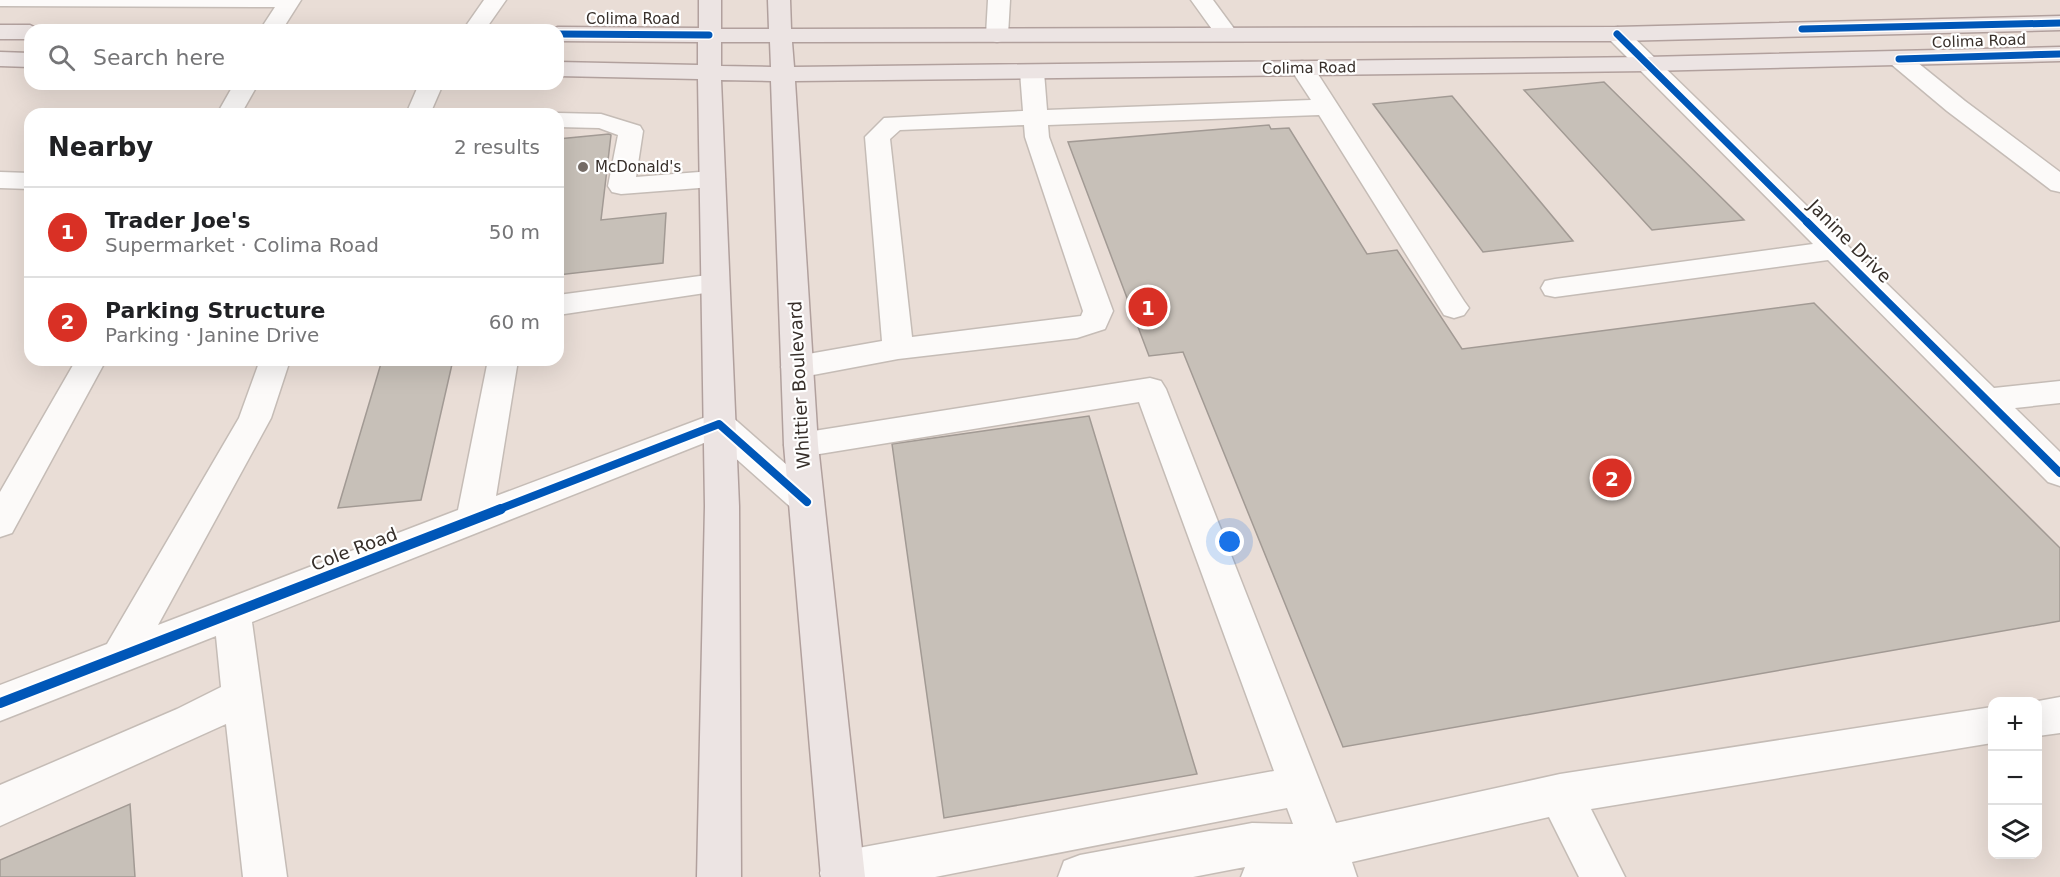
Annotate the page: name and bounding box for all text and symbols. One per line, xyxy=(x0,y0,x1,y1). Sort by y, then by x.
street label: Colima Road xyxy=(586,10,680,28)
search box xyxy=(24,24,564,90)
street label: Colima Road xyxy=(1932,30,2026,52)
icon: search xyxy=(45,41,78,74)
text: Search here xyxy=(93,45,225,70)
street label: Colima Road xyxy=(1262,58,1356,78)
text: Nearby xyxy=(48,132,153,162)
text: 2 results xyxy=(454,135,540,159)
place label: McDonald's xyxy=(595,158,681,176)
marker: McDonald's xyxy=(576,160,590,174)
street label: Janine Drive xyxy=(1803,194,1896,287)
text: Trader Joe's xyxy=(105,208,251,233)
text: 1 xyxy=(61,220,74,244)
text: 50 m xyxy=(489,220,540,244)
text: Supermarket · Colima Road xyxy=(105,233,379,257)
pin: 1 xyxy=(1128,284,1168,330)
text: Parking Structure xyxy=(105,298,325,323)
street label: Whittier Boulevard xyxy=(784,300,814,470)
text: 2 xyxy=(61,310,74,334)
text: 60 m xyxy=(489,310,540,334)
text: Parking · Janine Drive xyxy=(105,323,319,347)
pin: 2 xyxy=(1592,456,1632,500)
street label: Cole Road xyxy=(308,523,400,575)
your location xyxy=(1215,527,1244,556)
map controls xyxy=(1988,697,2042,859)
button: + xyxy=(1988,697,2042,751)
button: − xyxy=(1988,751,2042,805)
button: layers xyxy=(1988,805,2042,859)

